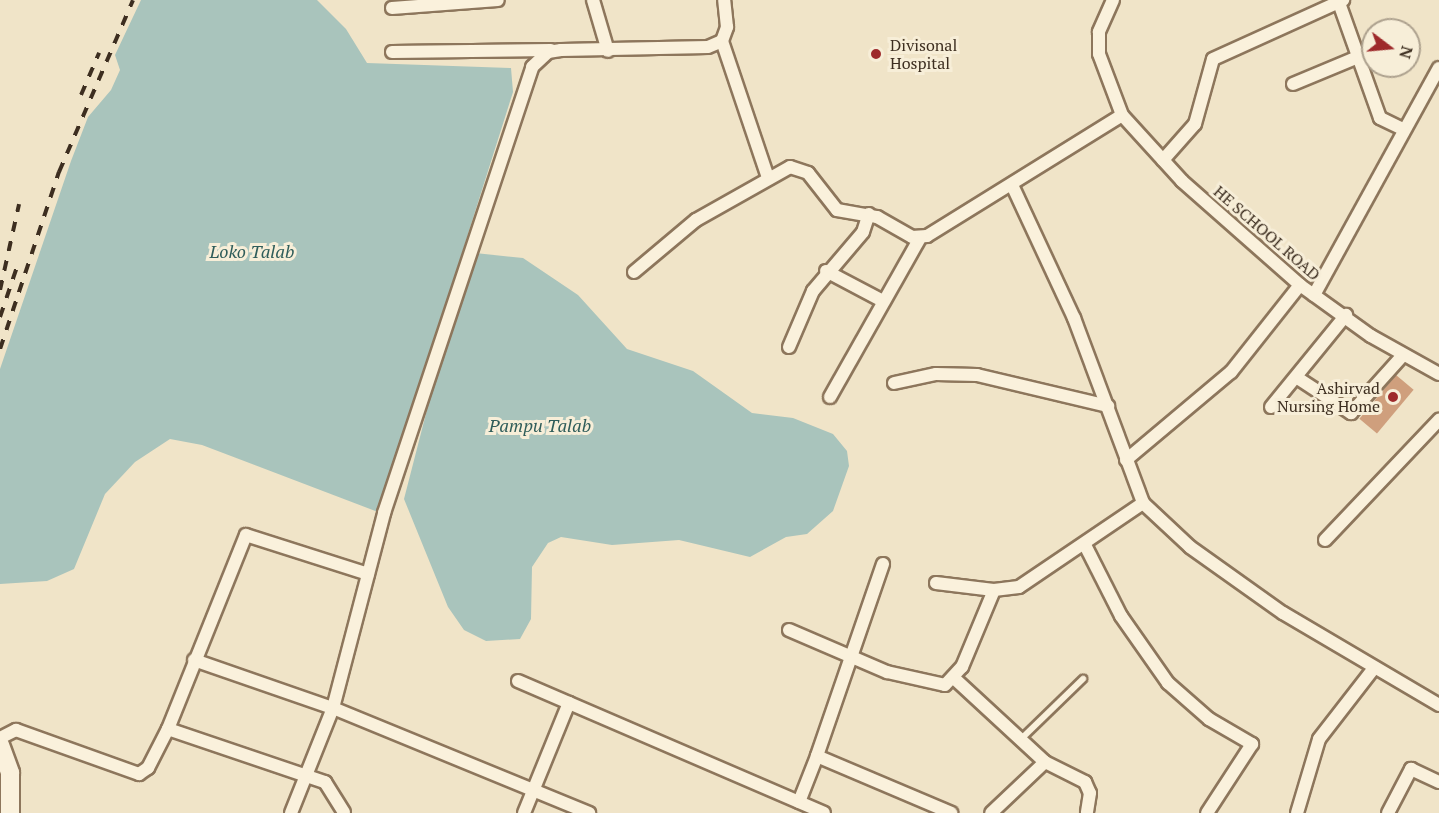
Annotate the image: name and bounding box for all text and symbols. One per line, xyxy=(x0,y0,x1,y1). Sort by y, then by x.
north arrow xyxy=(1361,18,1421,78)
place label: Divisonal Hospital xyxy=(890,35,957,73)
text: N xyxy=(1394,44,1419,61)
marker: Divisonal Hospital xyxy=(867,45,885,63)
street label: HE SCHOOL ROAD xyxy=(1210,182,1324,284)
water label: Loko Talab xyxy=(210,240,294,262)
place label: Ashirvad Nursing Home xyxy=(1277,378,1380,416)
marker: Ashirvad Nursing Home xyxy=(1384,388,1402,406)
water label: Pampu Talab xyxy=(489,414,591,436)

